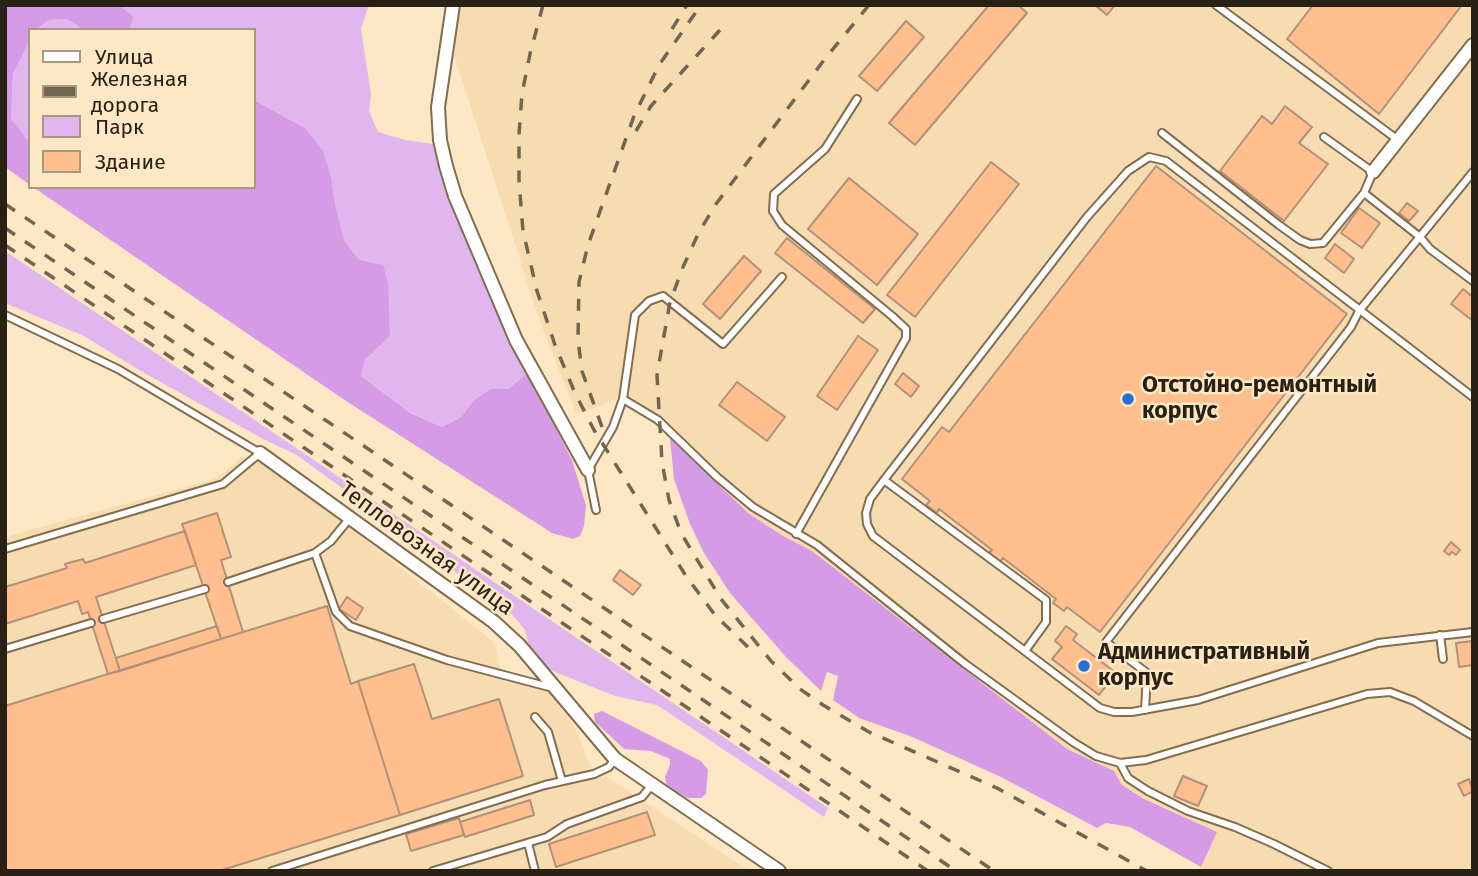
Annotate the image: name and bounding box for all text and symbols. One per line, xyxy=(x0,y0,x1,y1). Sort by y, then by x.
legend xyxy=(28,28,256,189)
text: Улица xyxy=(95,44,154,70)
text: Железная дорога xyxy=(91,66,188,118)
text: Парк xyxy=(95,114,144,140)
text: Здание xyxy=(95,149,166,175)
place label: Отстойно-ремонтный корпус xyxy=(1142,372,1377,426)
marker: Отстойно-ремонтный корпус xyxy=(1120,391,1136,407)
street label: Тепловозная улица xyxy=(333,476,519,622)
place label: Административный корпус xyxy=(1098,639,1310,693)
marker: Административный корпус xyxy=(1076,658,1092,674)

